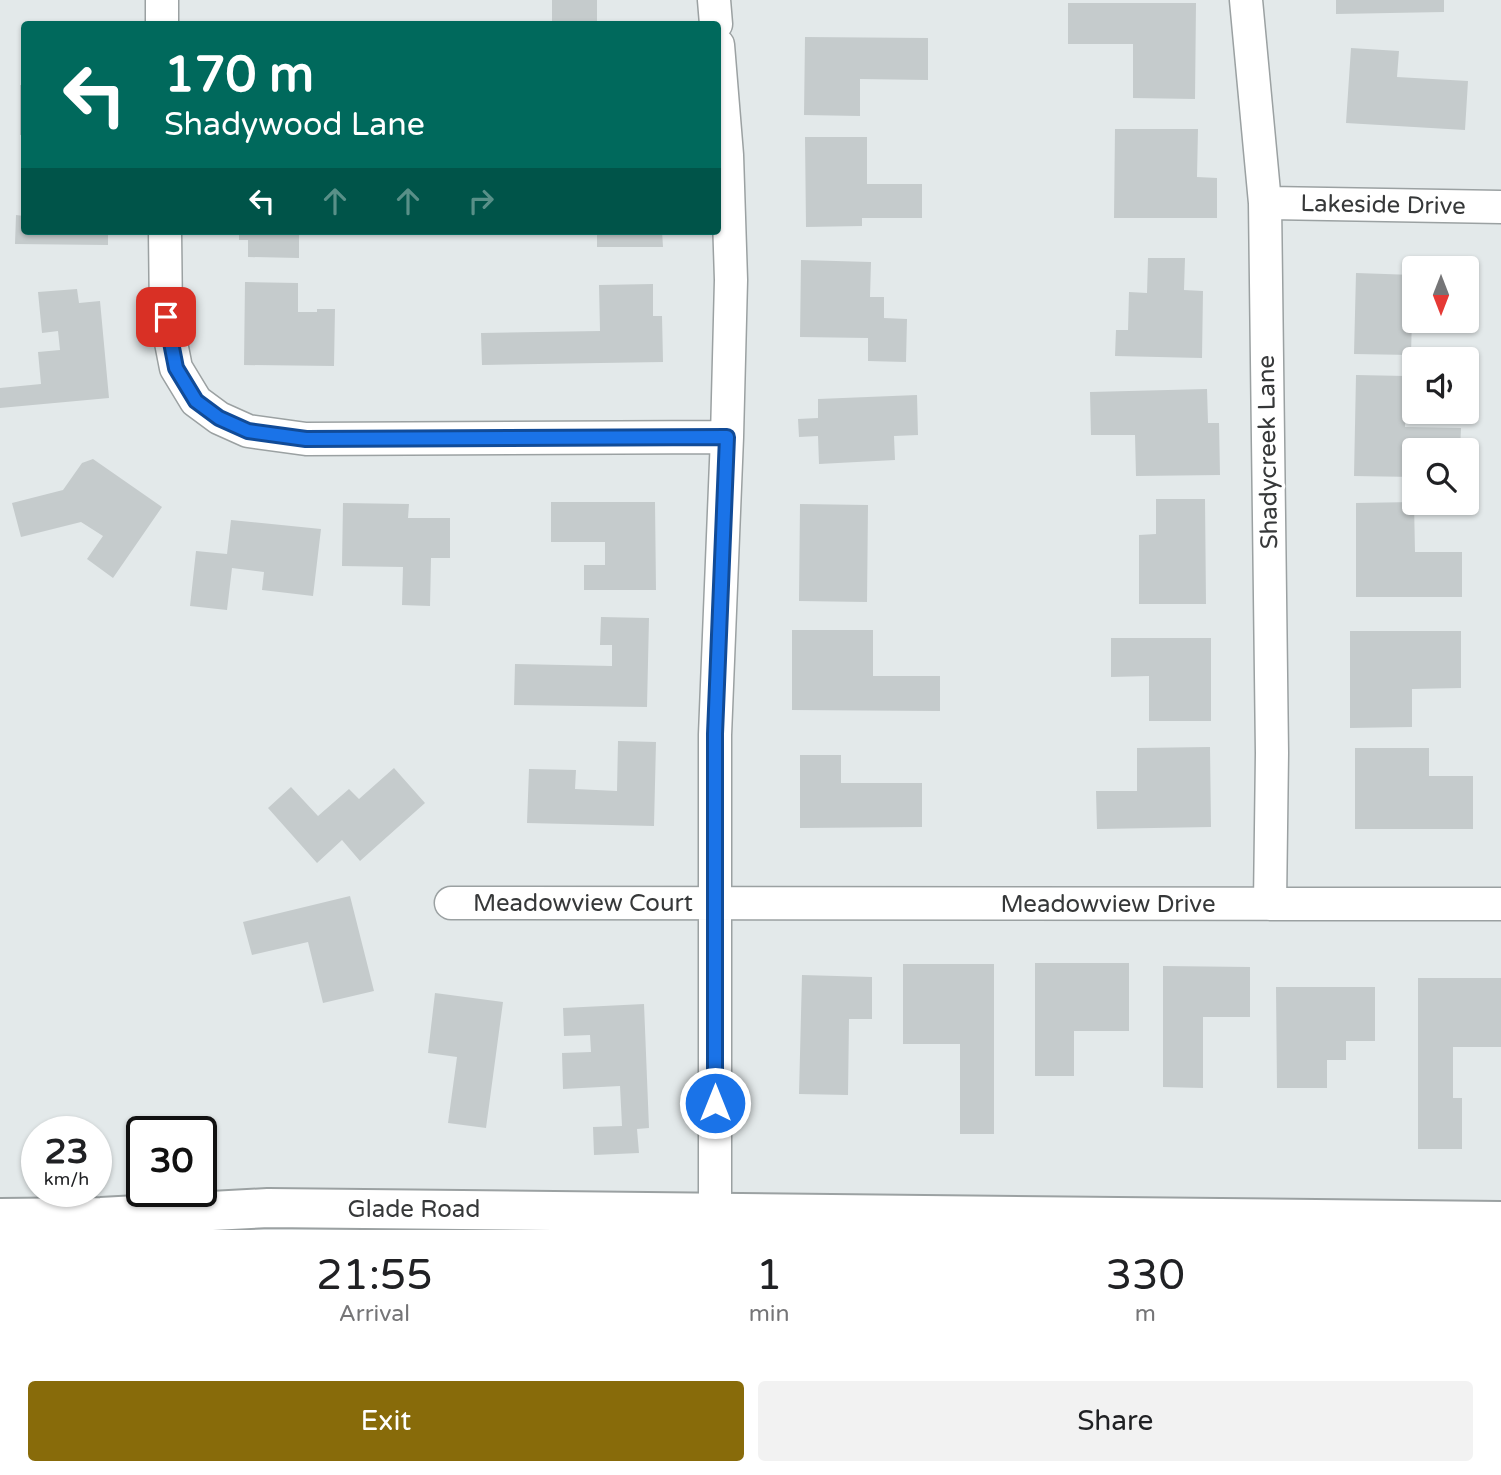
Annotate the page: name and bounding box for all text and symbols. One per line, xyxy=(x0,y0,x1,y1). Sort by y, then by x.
text: 170 m xyxy=(164,46,314,105)
icon: left xyxy=(49,49,140,140)
text: Shadywood Lane xyxy=(164,106,425,144)
icon: left xyxy=(243,182,281,220)
icon: ahead xyxy=(316,182,354,220)
icon: ahead xyxy=(389,182,427,220)
icon: right xyxy=(462,182,500,220)
street label: Lakeside Drive xyxy=(1300,189,1466,221)
north arrow xyxy=(1402,256,1479,332)
map controls xyxy=(1402,256,1479,515)
pin xyxy=(136,287,196,347)
icon: arrive xyxy=(147,298,185,336)
button: sound xyxy=(1402,347,1479,424)
street label: Shadycreek Lane xyxy=(1252,355,1284,549)
button: search xyxy=(1402,438,1479,515)
street label: Meadowview Court xyxy=(473,889,693,918)
street label: Meadowview Drive xyxy=(1000,890,1216,919)
position arrow xyxy=(678,1066,752,1140)
speed limit sign: 30 xyxy=(126,1116,217,1207)
text: 23 xyxy=(45,1131,88,1173)
text: km/h xyxy=(44,1168,89,1190)
street label: Glade Road xyxy=(348,1195,480,1224)
text: 21:55 xyxy=(316,1250,433,1301)
text: 1 xyxy=(756,1250,782,1301)
text: 330 xyxy=(1106,1250,1185,1301)
text: Arrival xyxy=(339,1300,410,1328)
text: min xyxy=(749,1300,790,1328)
text: m xyxy=(1135,1300,1156,1328)
button: Exit xyxy=(28,1381,744,1461)
button: Share xyxy=(758,1381,1473,1461)

